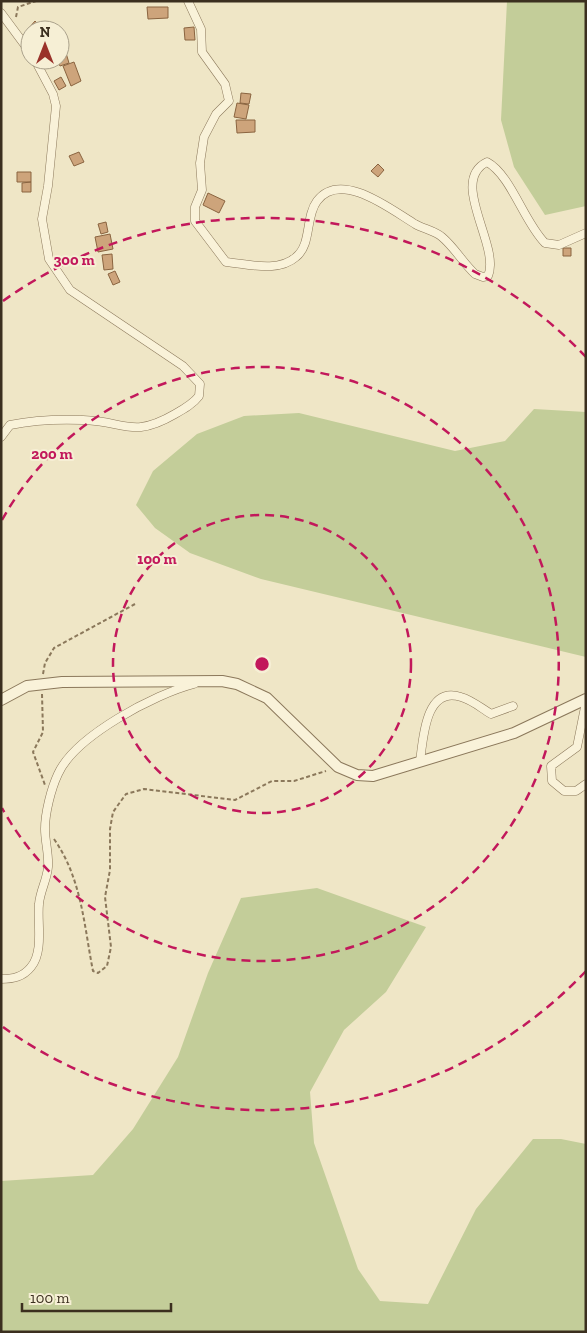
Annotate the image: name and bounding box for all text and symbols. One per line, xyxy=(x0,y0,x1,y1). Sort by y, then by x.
north arrow xyxy=(20,20,70,70)
text: N xyxy=(40,24,51,41)
text: 300 m xyxy=(53,251,95,269)
text: 200 m xyxy=(31,445,73,463)
text: 100 m xyxy=(137,550,177,568)
centre of rings xyxy=(253,655,271,673)
scale bar xyxy=(22,1280,171,1312)
text: 100 m xyxy=(30,1289,69,1307)

